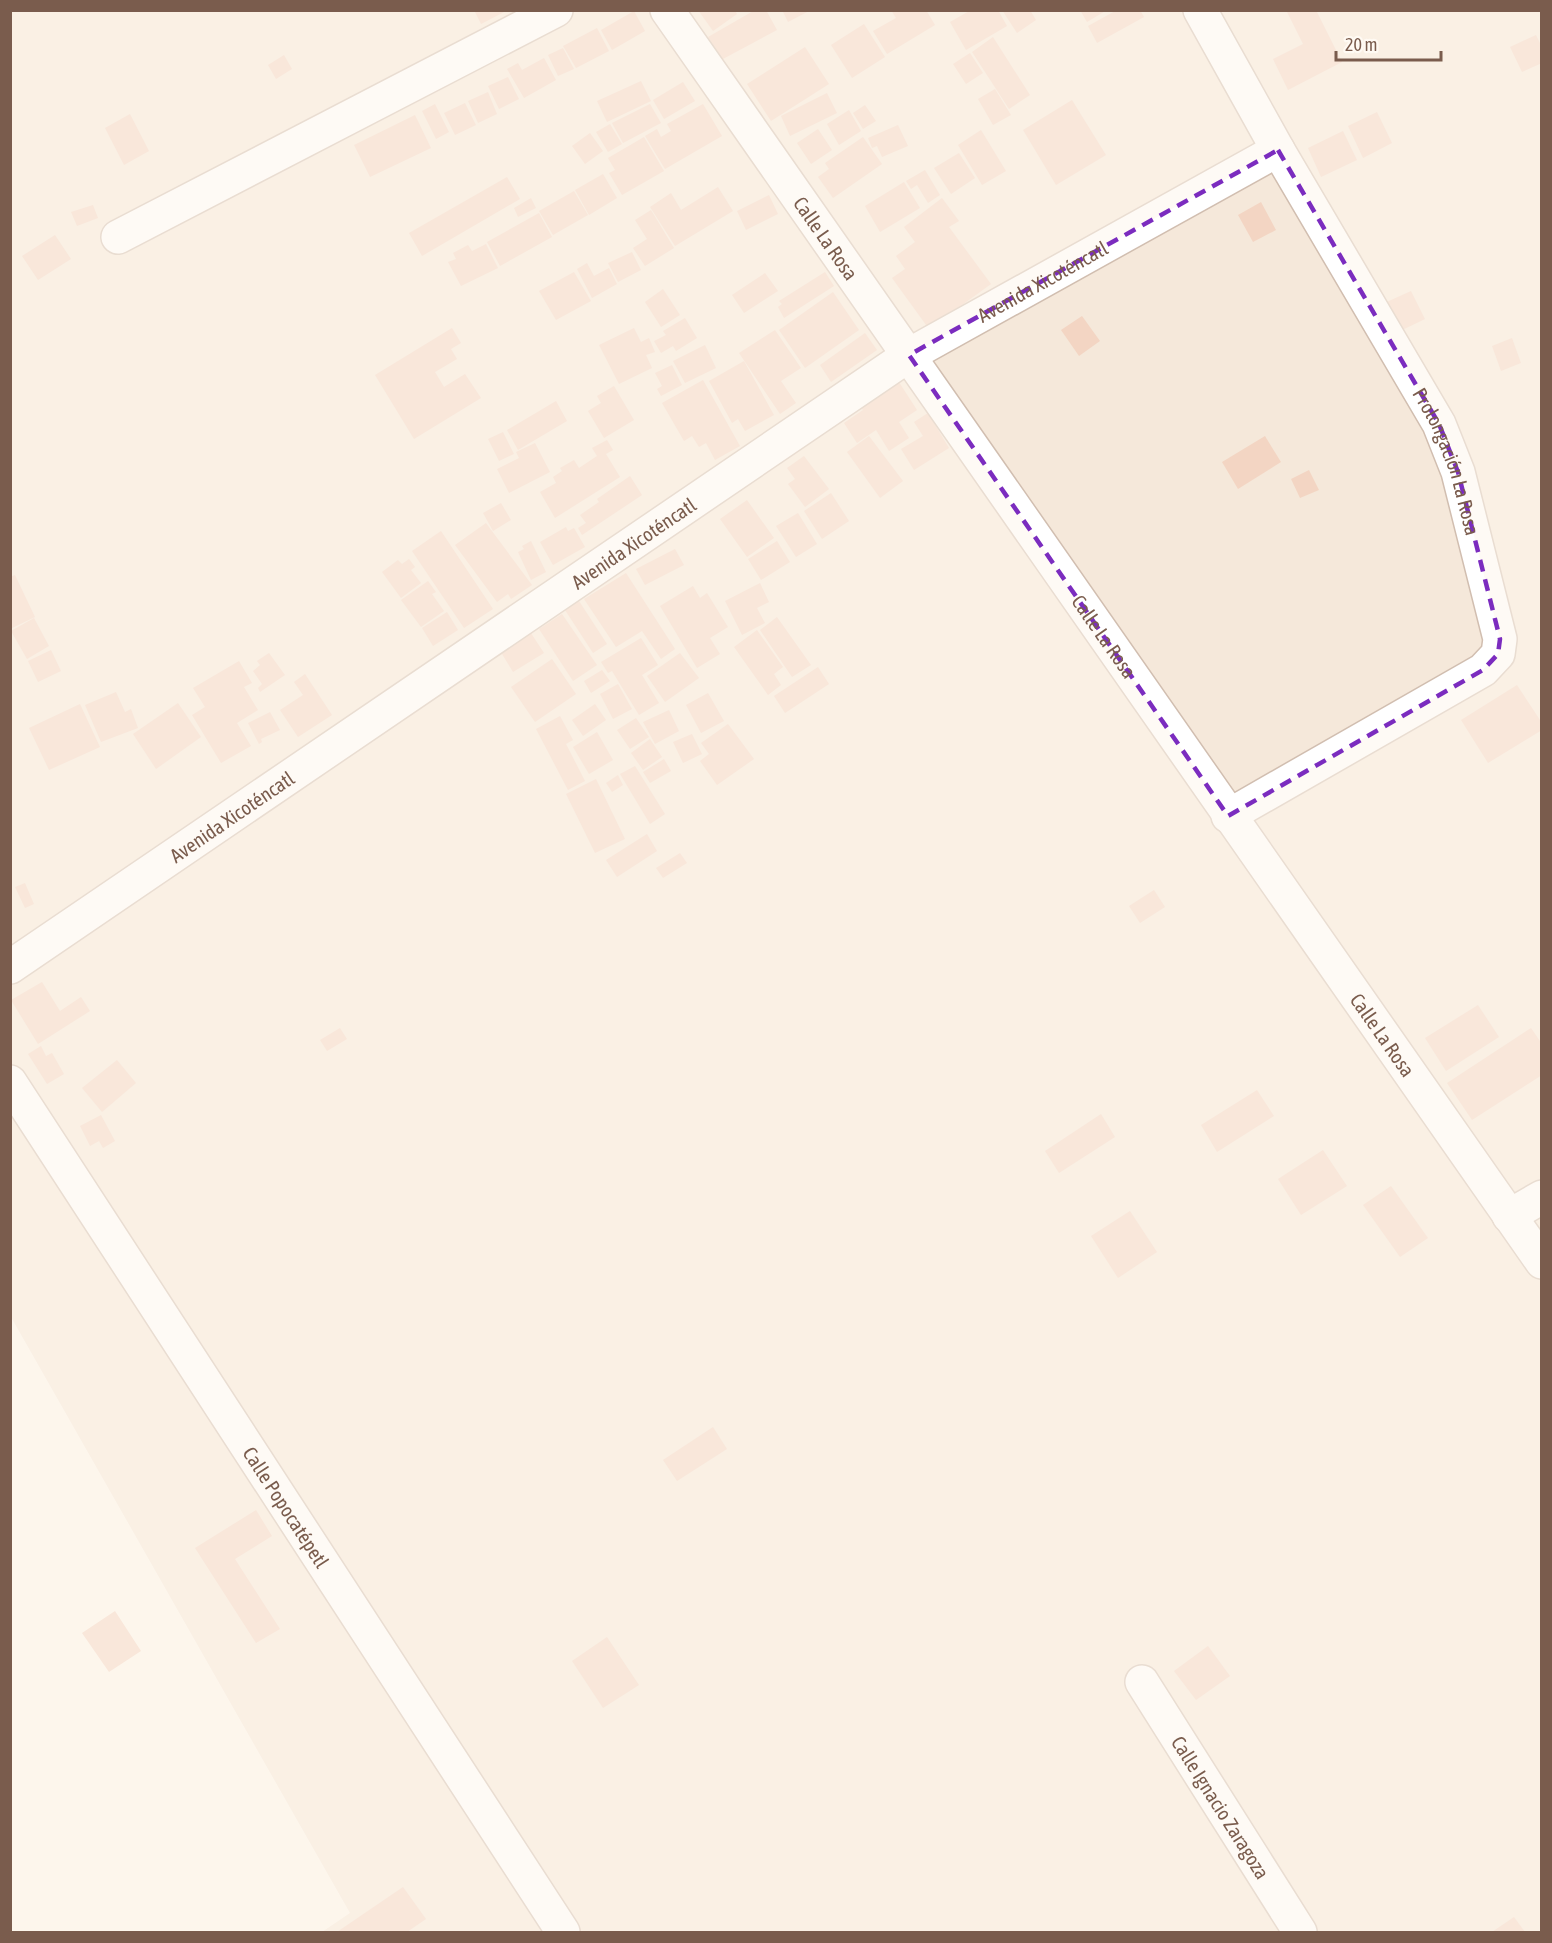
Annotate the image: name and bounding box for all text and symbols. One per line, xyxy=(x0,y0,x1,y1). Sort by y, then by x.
scale bar xyxy=(1336,24,1441,62)
text: 20 m xyxy=(1345,34,1377,55)
street label: Calle La Rosa xyxy=(789,192,863,284)
street label: Avenida Xicoténcatl xyxy=(973,235,1112,326)
street label: Prolongación La Rosa xyxy=(1409,383,1485,537)
street label: Avenida Xicoténcatl xyxy=(567,492,700,593)
street label: Calle La Rosa xyxy=(1068,590,1142,682)
street label: Avenida Xicoténcatl xyxy=(165,765,299,867)
street label: Calle La Rosa xyxy=(1346,989,1420,1081)
street label: Calle Popocatépetl xyxy=(239,1442,335,1572)
street label: Calle Ignacio Zaragoza xyxy=(1167,1731,1275,1883)

